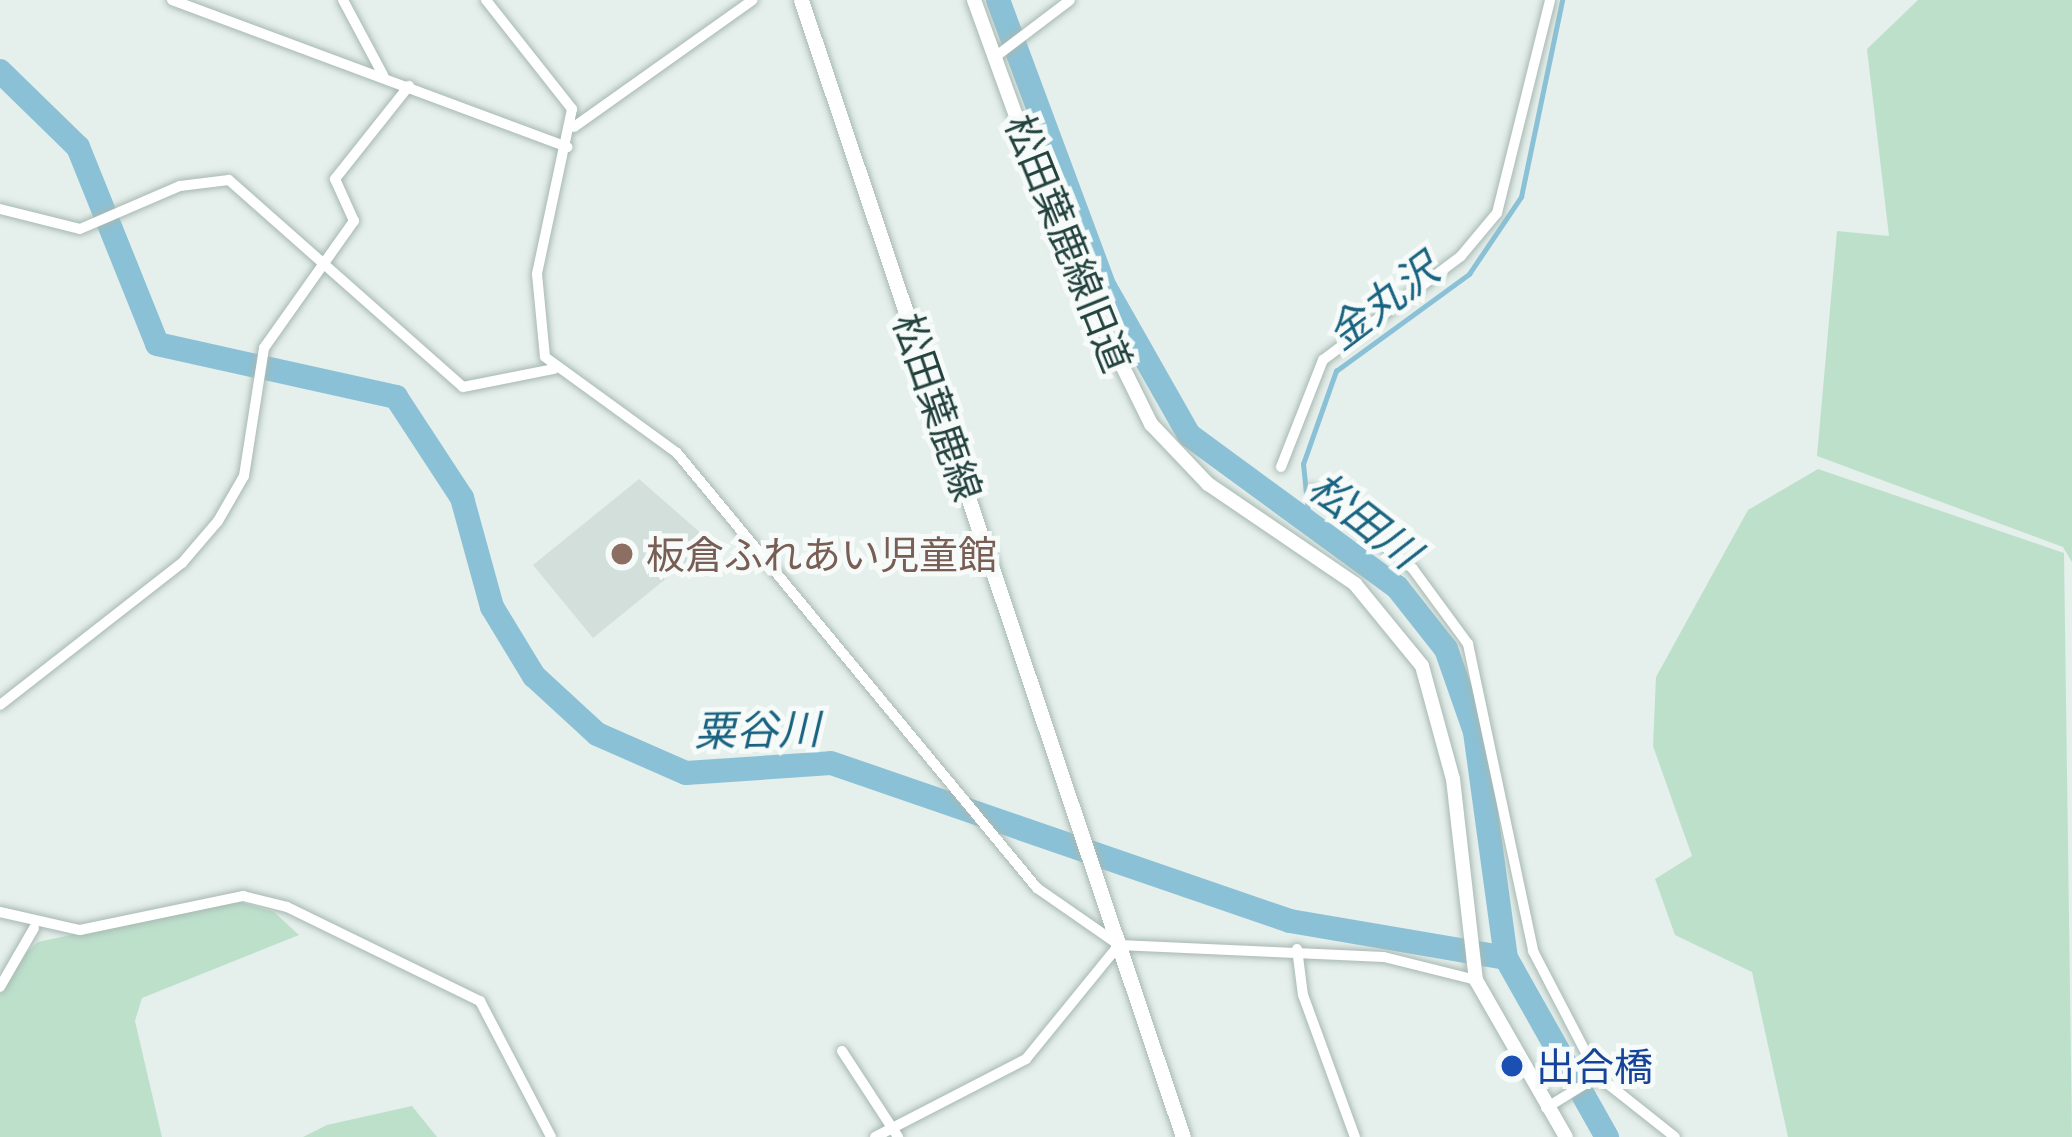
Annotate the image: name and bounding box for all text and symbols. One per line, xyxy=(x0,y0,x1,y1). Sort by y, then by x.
street label: 松田葉鹿線旧道 xyxy=(996,108,1142,378)
water label: 金丸沢 xyxy=(1317,243,1447,359)
street label: 松田葉鹿線 xyxy=(884,307,992,507)
water label: 松田川 xyxy=(1300,460,1430,578)
place label: 板倉ふれあい児童館 xyxy=(646,531,997,577)
marker: 板倉ふれあい児童館 xyxy=(609,541,635,567)
water label: 粟谷川 xyxy=(694,703,820,755)
place label: 出合橋 xyxy=(1536,1043,1653,1089)
marker: 出合橋 xyxy=(1499,1053,1525,1079)

